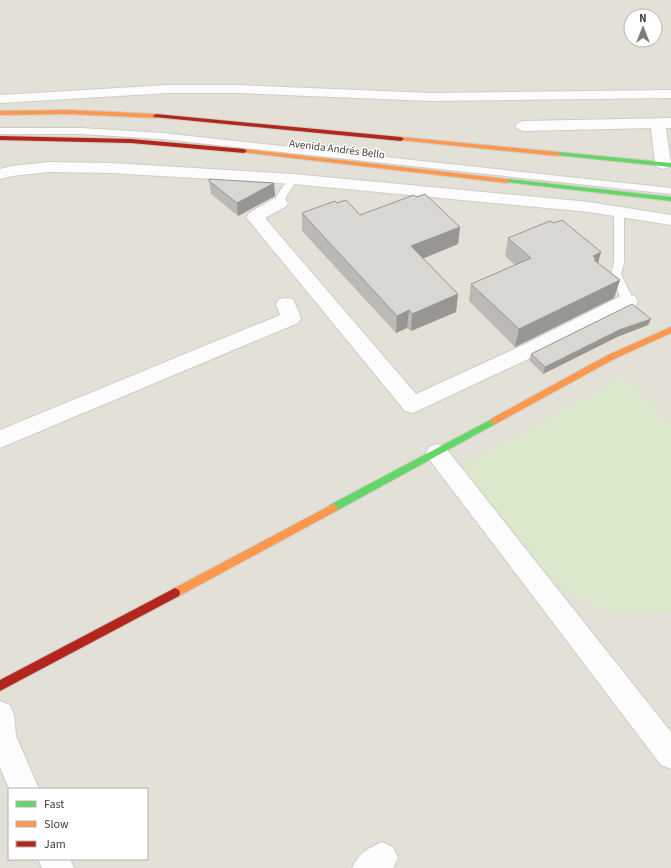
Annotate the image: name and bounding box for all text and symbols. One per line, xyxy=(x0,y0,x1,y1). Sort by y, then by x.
north arrow xyxy=(623,8,663,48)
text: N xyxy=(639,11,647,26)
street label: Avenida Andrés Bello xyxy=(288,136,386,162)
legend xyxy=(8,788,148,860)
text: Fast xyxy=(44,796,64,813)
text: Slow xyxy=(44,816,69,833)
text: Jam xyxy=(44,836,66,853)

